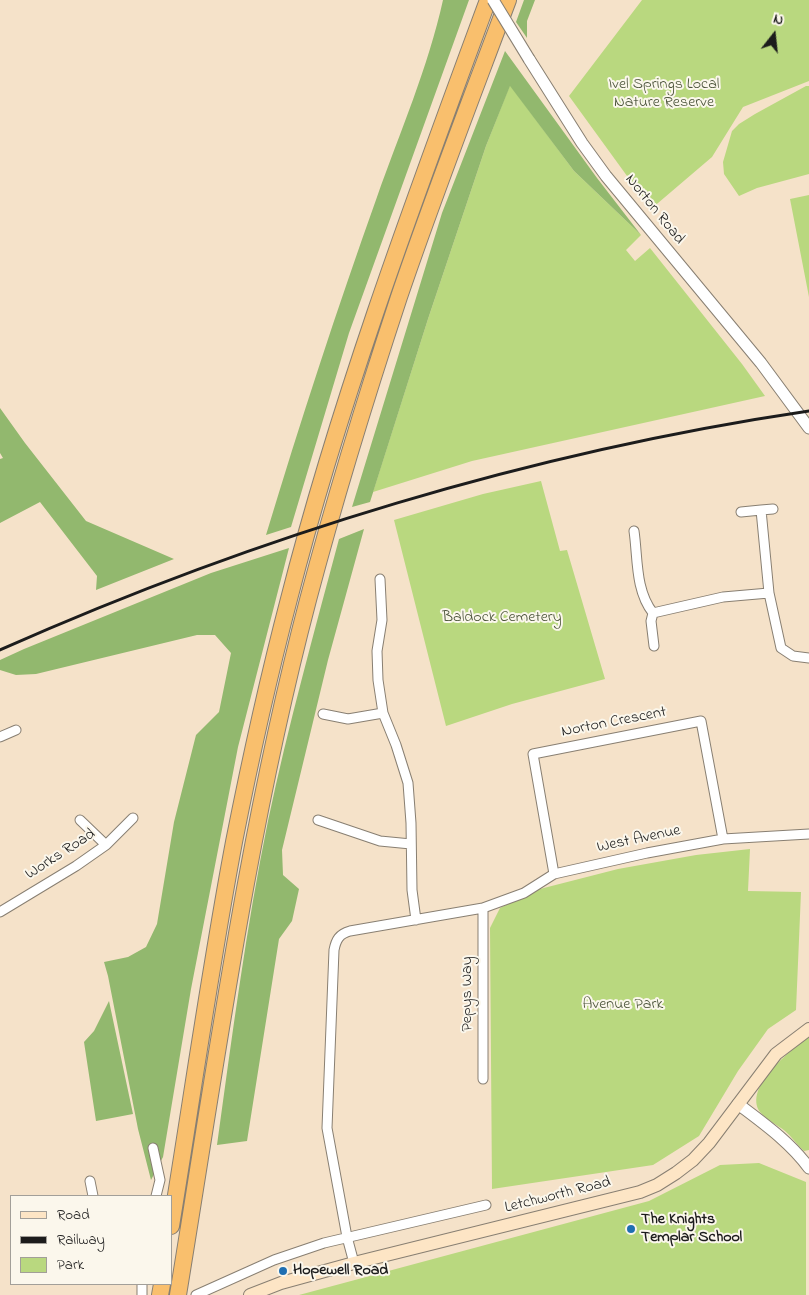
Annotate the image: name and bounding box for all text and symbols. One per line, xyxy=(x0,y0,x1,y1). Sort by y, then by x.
text: N xyxy=(771,9,786,31)
north arrow xyxy=(749,10,799,60)
park label: Ivel Springs Local Nature Reserve xyxy=(609,75,719,113)
street label: Norton Road xyxy=(620,171,688,249)
park label: Baldock Cemetery xyxy=(442,608,562,628)
street label: Norton Crescent xyxy=(560,703,668,743)
street label: West Avenue xyxy=(595,822,683,858)
street label: Works Road xyxy=(22,825,100,885)
street label: Pepys Way xyxy=(458,956,478,1032)
park label: Avenue Park xyxy=(583,995,663,1015)
street label: Letchworth Road xyxy=(503,1174,613,1218)
legend xyxy=(10,1195,172,1285)
text: Road xyxy=(57,1204,90,1226)
place label: The Knights Templar School xyxy=(641,1210,742,1248)
marker: The Knights Templar School xyxy=(625,1223,637,1235)
text: Railway xyxy=(57,1229,105,1251)
text: Park xyxy=(57,1254,84,1276)
place label: Hopewell Road xyxy=(293,1261,388,1281)
marker: Hopewell Road xyxy=(277,1265,289,1277)

